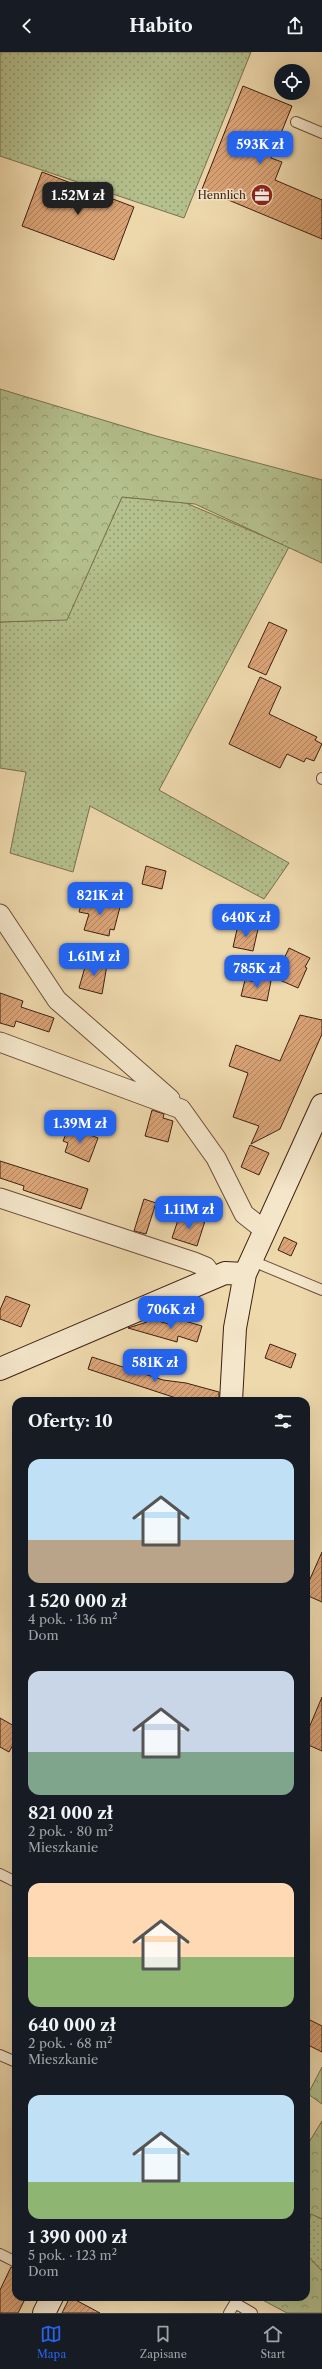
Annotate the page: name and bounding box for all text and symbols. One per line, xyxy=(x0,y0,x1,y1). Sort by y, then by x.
icon: back xyxy=(16,15,38,37)
text: Habito xyxy=(129,15,193,37)
icon: share xyxy=(284,15,306,37)
map controls xyxy=(274,64,310,100)
button: locate xyxy=(274,64,310,100)
pin: 593K zł xyxy=(223,131,297,165)
text: 593K zł xyxy=(236,136,284,152)
pin: 1.52M zł xyxy=(37,182,119,216)
office icon: Hennlich xyxy=(249,182,275,208)
text: 1.52M zł xyxy=(51,187,105,203)
place label: Hennlich xyxy=(198,188,246,202)
pin: 821K zł xyxy=(63,882,137,916)
text: 821K zł xyxy=(77,887,123,903)
pin: 640K zł xyxy=(209,904,283,938)
text: 640K zł xyxy=(221,909,271,925)
pin: 1.61M zł xyxy=(53,943,135,977)
text: 1.61M zł xyxy=(68,948,120,964)
pin: 785K zł xyxy=(220,955,294,989)
text: 785K zł xyxy=(233,960,281,976)
pin: 1.39M zł xyxy=(39,1110,121,1144)
text: 1.39M zł xyxy=(53,1115,107,1131)
pin: 1.11M zł xyxy=(148,1196,230,1230)
text: 1.11M zł xyxy=(164,1201,214,1217)
pin: 706K zł xyxy=(134,1296,208,1330)
text: 706K zł xyxy=(147,1301,195,1317)
pin: 581K zł xyxy=(118,1349,192,1383)
text: 581K zł xyxy=(132,1354,178,1370)
icon: filters xyxy=(272,1410,294,1432)
text: Oferty: 10 xyxy=(28,1411,113,1431)
icon: home xyxy=(125,1485,197,1557)
text: 1 520 000 zł xyxy=(28,1591,127,1611)
text: 4 pok. · 136 m² xyxy=(28,1611,118,1627)
text: Dom xyxy=(28,1627,59,1643)
icon: home xyxy=(125,1697,197,1769)
text: 821 000 zł xyxy=(28,1803,113,1823)
text: 2 pok. · 80 m² xyxy=(28,1823,113,1839)
text: Mieszkanie xyxy=(28,1839,98,1855)
icon: home xyxy=(125,1909,197,1981)
text: 640 000 zł xyxy=(28,2015,116,2035)
text: 2 pok. · 68 m² xyxy=(28,2035,113,2051)
text: Mieszkanie xyxy=(28,2051,98,2067)
icon: home xyxy=(125,2121,197,2193)
text: 1 390 000 zł xyxy=(28,2227,127,2247)
text: 5 pok. · 123 m² xyxy=(28,2247,117,2263)
text: Dom xyxy=(28,2263,59,2279)
tab: Mapa xyxy=(37,2323,66,2361)
tab: Zapisane xyxy=(140,2323,187,2361)
tab: Start xyxy=(260,2323,285,2361)

